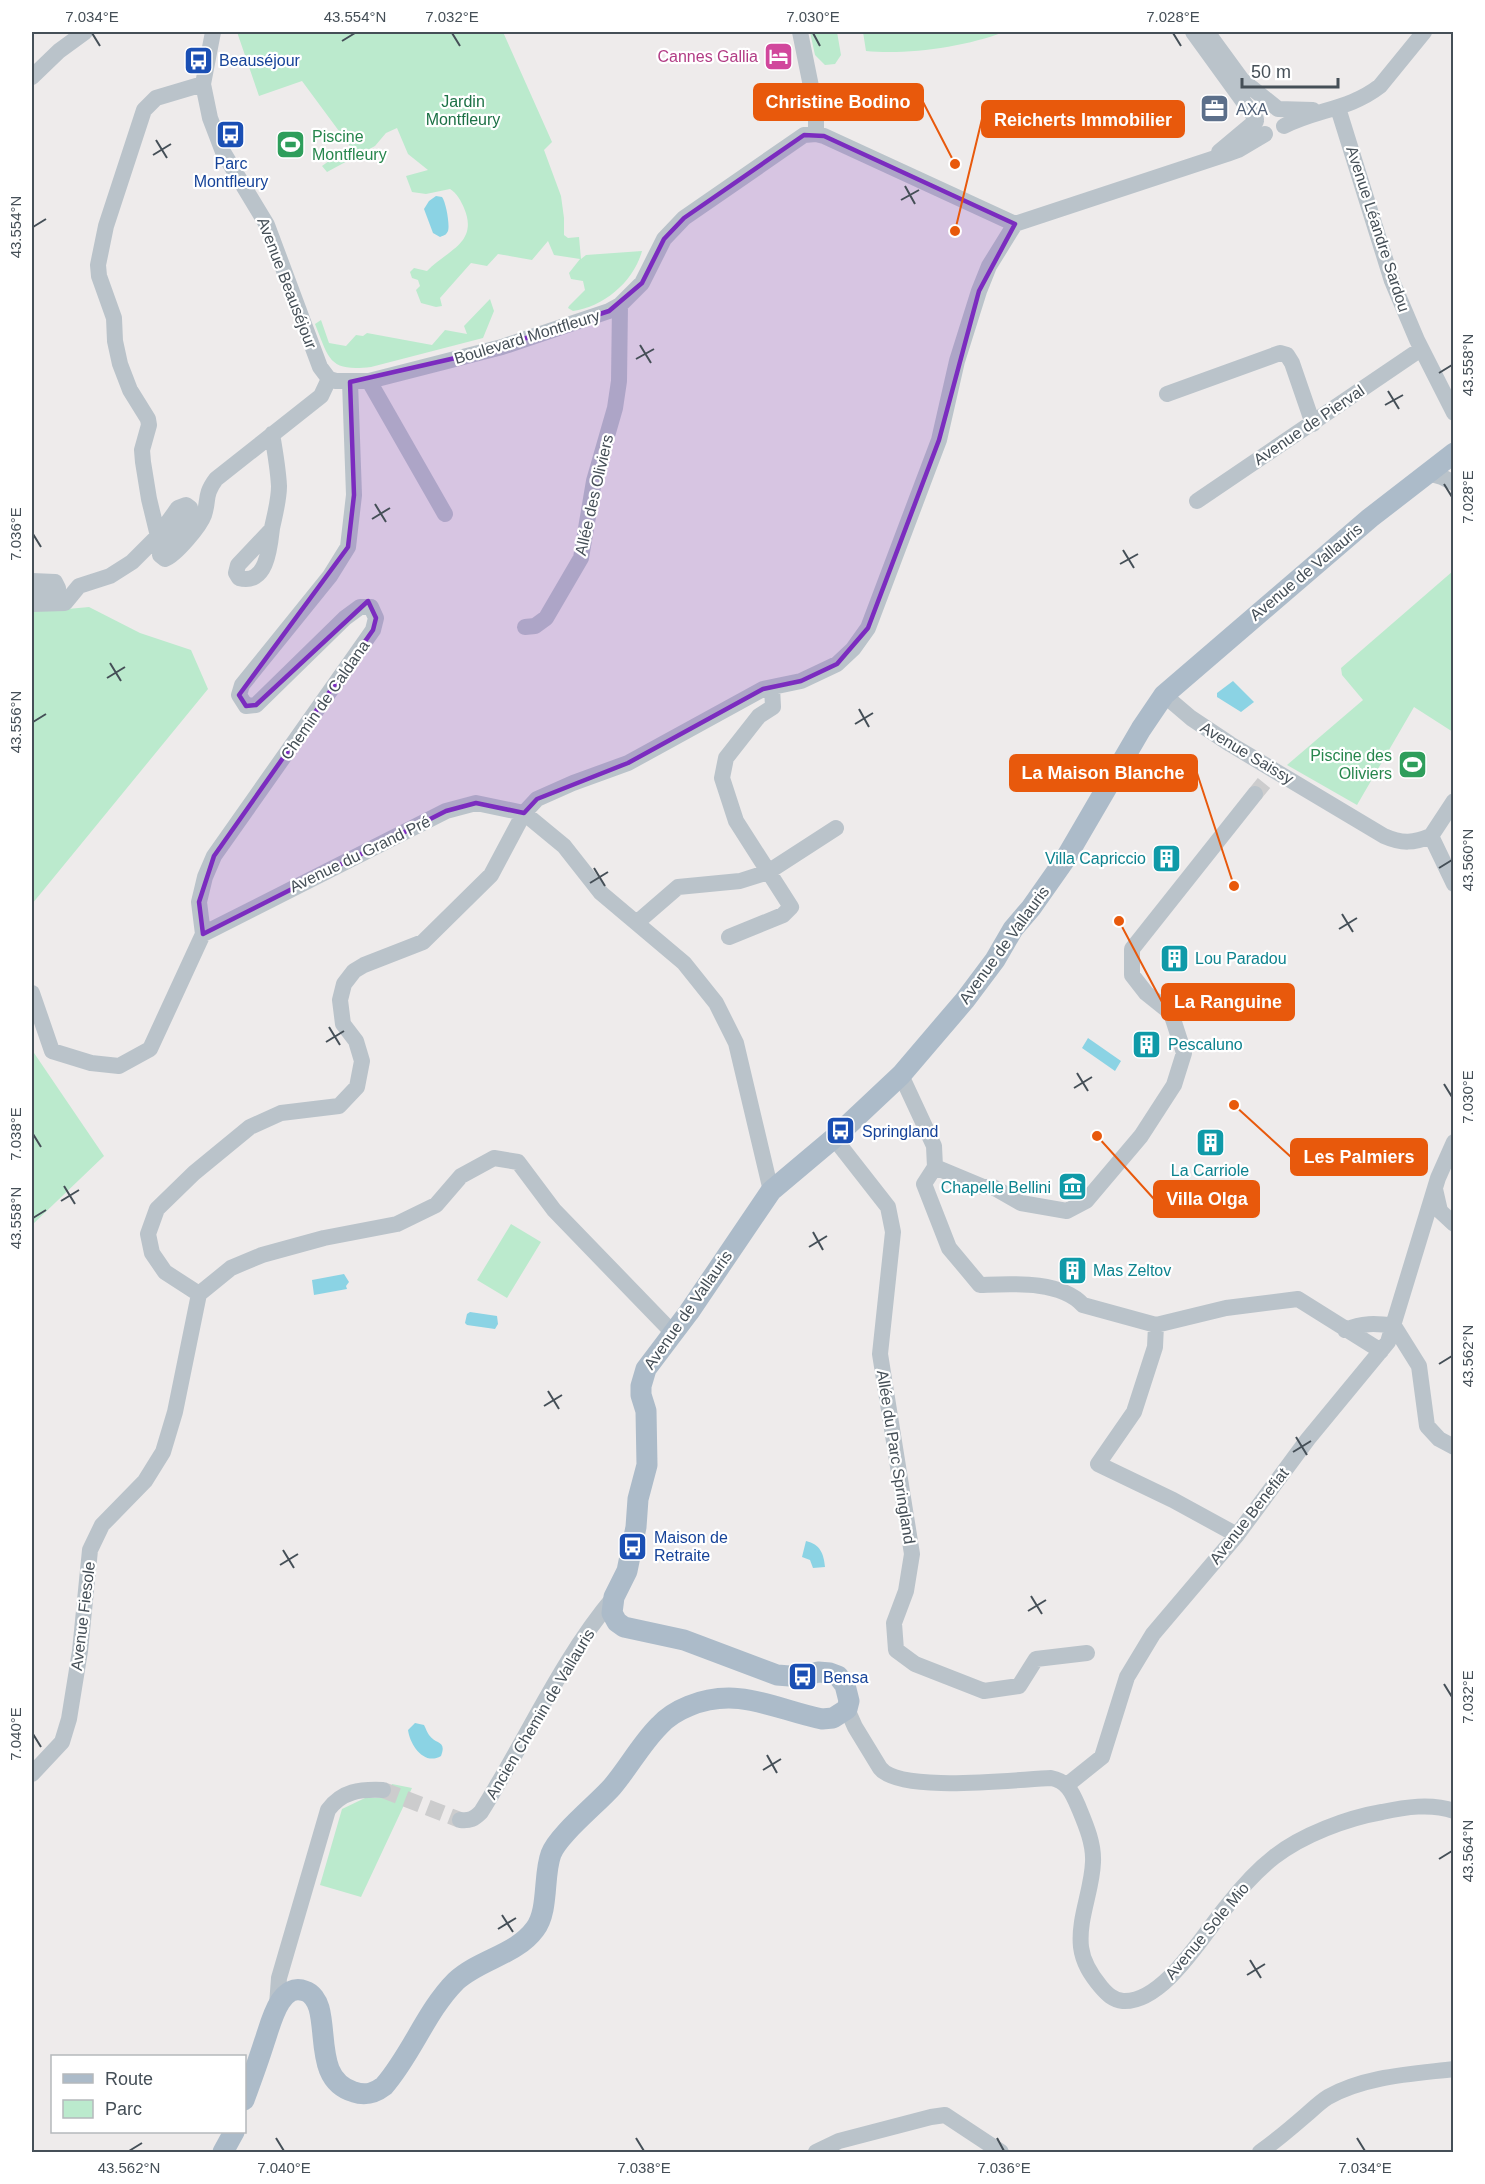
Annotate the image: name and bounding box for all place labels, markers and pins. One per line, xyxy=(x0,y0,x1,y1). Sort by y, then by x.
hotel icon: Cannes Gallia xyxy=(763,40,795,72)
bus stop icon: Beauséjour xyxy=(182,44,214,76)
place label: Cannes Gallia xyxy=(658,48,758,65)
place label: Beauséjour xyxy=(219,52,301,69)
callout: Christine Bodino xyxy=(754,84,923,120)
office icon: AXA xyxy=(1199,93,1231,125)
callout: Reicherts Immobilier xyxy=(982,101,1184,137)
place label: AXA xyxy=(1236,101,1268,118)
bus stop icon: Parc Montfleury xyxy=(215,119,247,151)
place label: Piscine Montfleury xyxy=(312,128,387,163)
sports icon: Piscine Montfleury xyxy=(275,129,307,161)
place label: Parc Montfleury xyxy=(194,155,268,190)
place label: Piscine des Oliviers xyxy=(1310,747,1392,782)
sports icon: Piscine des Oliviers xyxy=(1397,748,1429,780)
callout: La Maison Blanche xyxy=(1010,755,1197,791)
building icon: Villa Capriccio xyxy=(1151,842,1183,874)
place label: Villa Capriccio xyxy=(1045,850,1146,867)
building icon: Lou Paradou xyxy=(1158,942,1190,974)
place label: Lou Paradou xyxy=(1195,950,1287,967)
callout: La Ranguine xyxy=(1162,984,1294,1020)
building icon: Pescaluno xyxy=(1131,1028,1163,1060)
place label: Pescaluno xyxy=(1168,1036,1243,1053)
bus stop icon: Springland xyxy=(825,1115,857,1147)
place label: Springland xyxy=(862,1123,939,1140)
building icon: La Carriole xyxy=(1194,1126,1226,1158)
callout: Les Palmiers xyxy=(1291,1139,1427,1175)
place label: La Carriole xyxy=(1171,1162,1249,1179)
museum icon: Chapelle Bellini xyxy=(1056,1171,1088,1203)
place label: Chapelle Bellini xyxy=(941,1179,1051,1196)
callout: Villa Olga xyxy=(1154,1181,1259,1217)
building icon: Mas Zeltov xyxy=(1056,1254,1088,1286)
place label: Mas Zeltov xyxy=(1093,1262,1171,1279)
place label: Maison de Retraite xyxy=(654,1529,728,1564)
bus stop icon: Maison de Retraite xyxy=(617,1530,649,1562)
bus stop icon: Bensa xyxy=(786,1661,818,1693)
place label: Bensa xyxy=(823,1669,868,1686)

